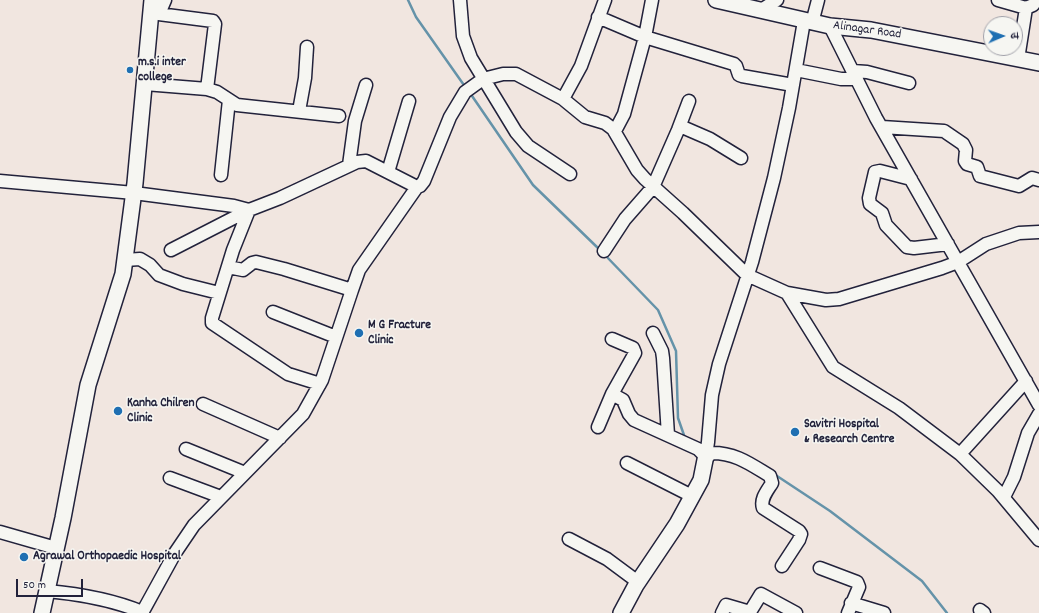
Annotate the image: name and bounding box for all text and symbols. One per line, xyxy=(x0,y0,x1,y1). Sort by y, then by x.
north arrow xyxy=(983,16,1023,56)
street label: Alinagar Road xyxy=(832,19,902,43)
text: उ xyxy=(1006,32,1022,39)
place label: m.s.i inter college xyxy=(138,55,186,86)
marker: m.s.i inter college xyxy=(125,65,135,75)
place label: M G Fracture Clinic xyxy=(368,318,431,349)
marker: M G Fracture Clinic xyxy=(353,327,365,339)
place label: Kanha Chilren Clinic xyxy=(127,396,195,427)
marker: Kanha Chilren Clinic xyxy=(112,405,124,417)
place label: Savitri Hospital & Research Centre xyxy=(804,417,895,448)
marker: Savitri Hospital & Research Centre xyxy=(789,426,801,438)
place label: Agrawal Orthopaedic Hospital xyxy=(33,549,181,565)
marker: Agrawal Orthopaedic Hospital xyxy=(18,551,30,563)
scale bar xyxy=(18,571,85,597)
text: 50 m xyxy=(23,577,46,594)

